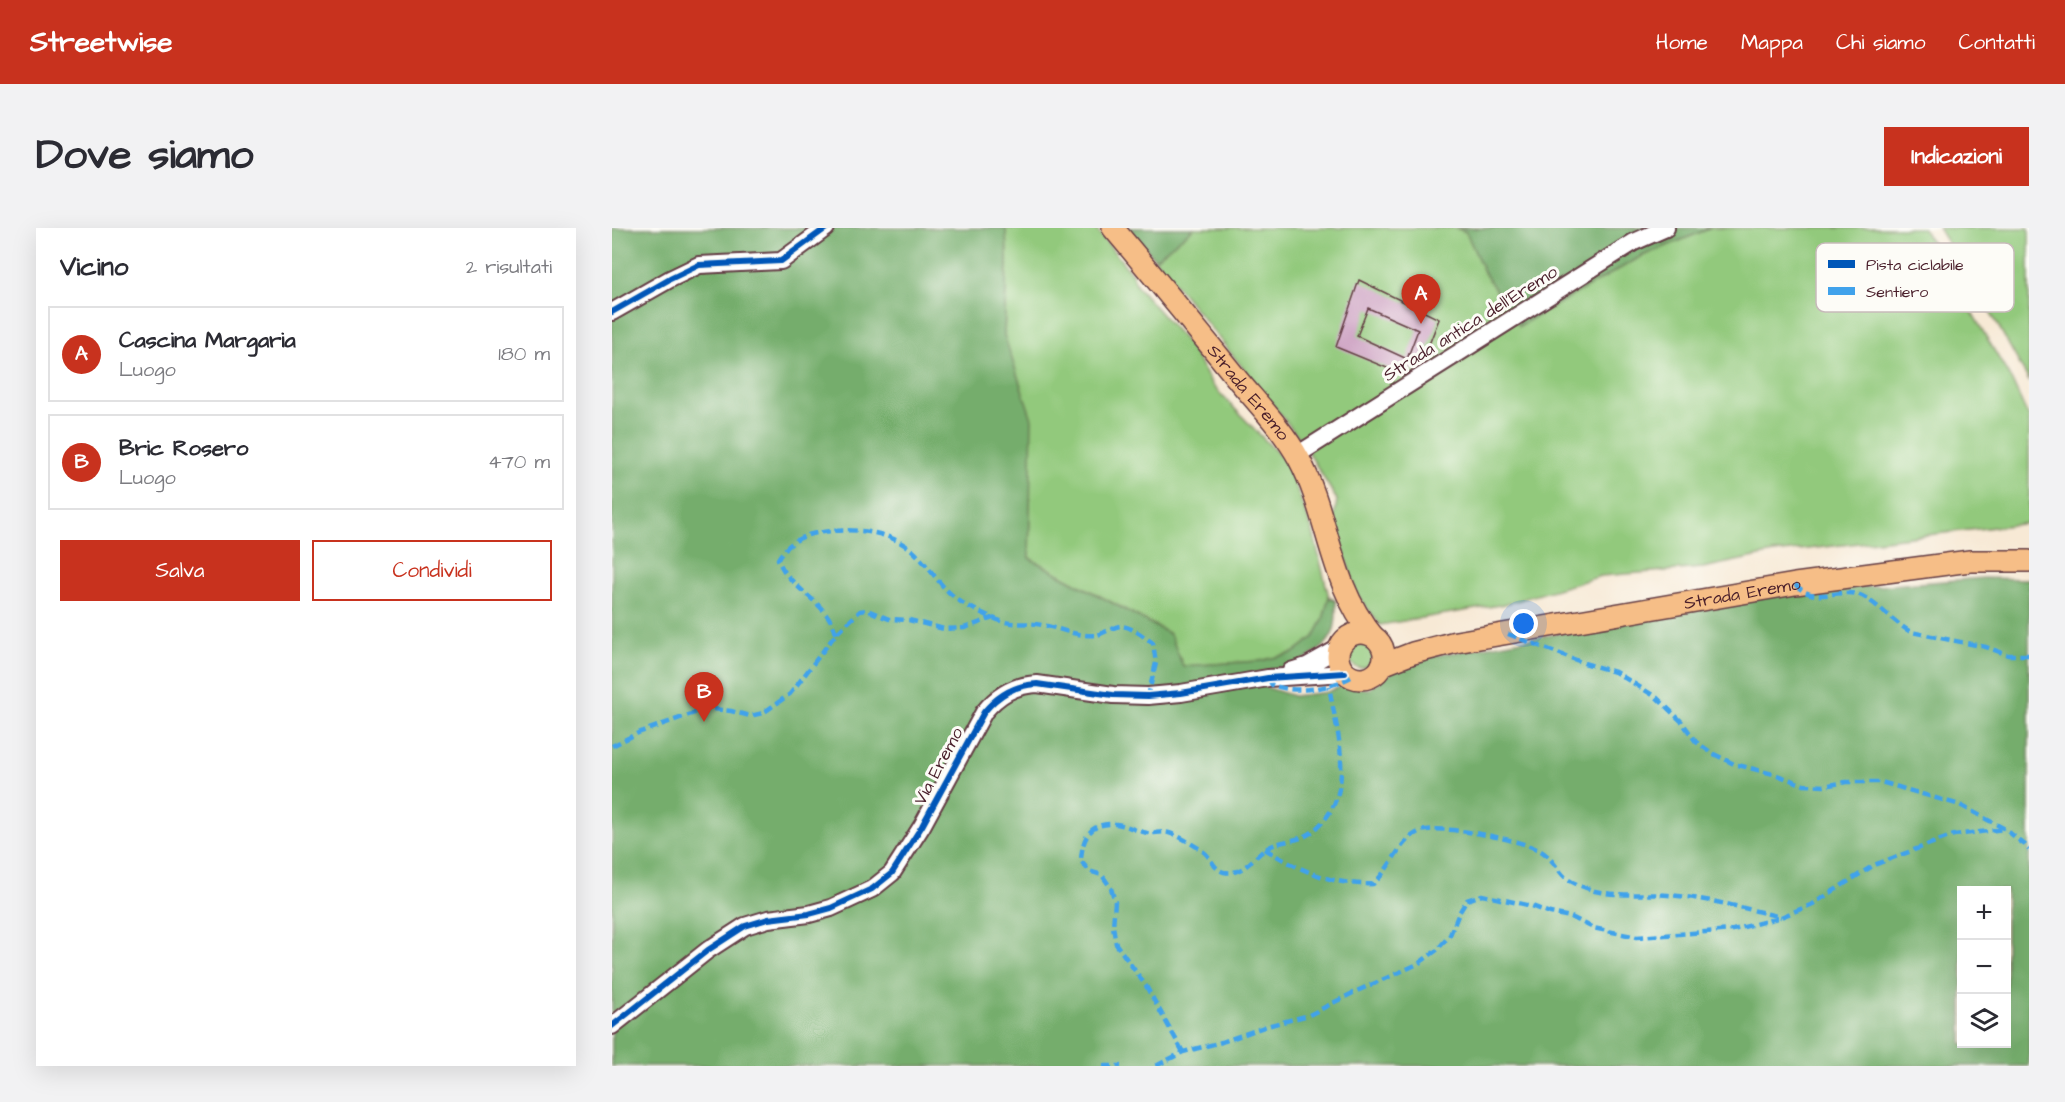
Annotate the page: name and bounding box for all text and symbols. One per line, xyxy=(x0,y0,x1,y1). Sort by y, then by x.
text: Streetwise xyxy=(30,23,172,62)
text: Home xyxy=(1656,28,1708,57)
text: Mappa xyxy=(1741,28,1803,57)
text: Chi siamo xyxy=(1836,28,1925,57)
text: Contatti xyxy=(1958,28,2035,57)
text: Dove siamo xyxy=(36,127,253,185)
button: Indicazioni xyxy=(1884,127,2029,186)
legend xyxy=(1816,243,2014,312)
text: Vicino xyxy=(60,249,128,285)
text: 2 risultati xyxy=(466,253,552,281)
text: Pista ciclabile xyxy=(1866,254,1964,276)
street label: Strada antica dell'Eremo xyxy=(1378,259,1562,387)
pin: A xyxy=(1402,274,1440,324)
text: Sentiero xyxy=(1866,281,1928,303)
text: Cascina Margaria xyxy=(119,325,296,356)
street label: Strada Eremo xyxy=(1201,339,1296,446)
text: A xyxy=(75,340,88,368)
text: 180 m xyxy=(498,340,550,368)
text: Luogo xyxy=(119,356,176,384)
text: Bric Rosero xyxy=(119,433,248,464)
text: B xyxy=(74,448,89,476)
text: 470 m xyxy=(488,448,550,476)
text: Luogo xyxy=(119,464,176,492)
button: Salva xyxy=(60,540,300,601)
button: Condividi xyxy=(312,540,552,601)
street label: Strada Eremo xyxy=(1682,571,1802,616)
your location xyxy=(1509,609,1538,638)
pin: B xyxy=(684,672,724,722)
street label: Via Eremo xyxy=(907,723,969,810)
map controls xyxy=(1957,886,2011,1048)
button: + xyxy=(1957,886,2011,940)
button: − xyxy=(1957,940,2011,994)
button: layers xyxy=(1957,994,2011,1048)

